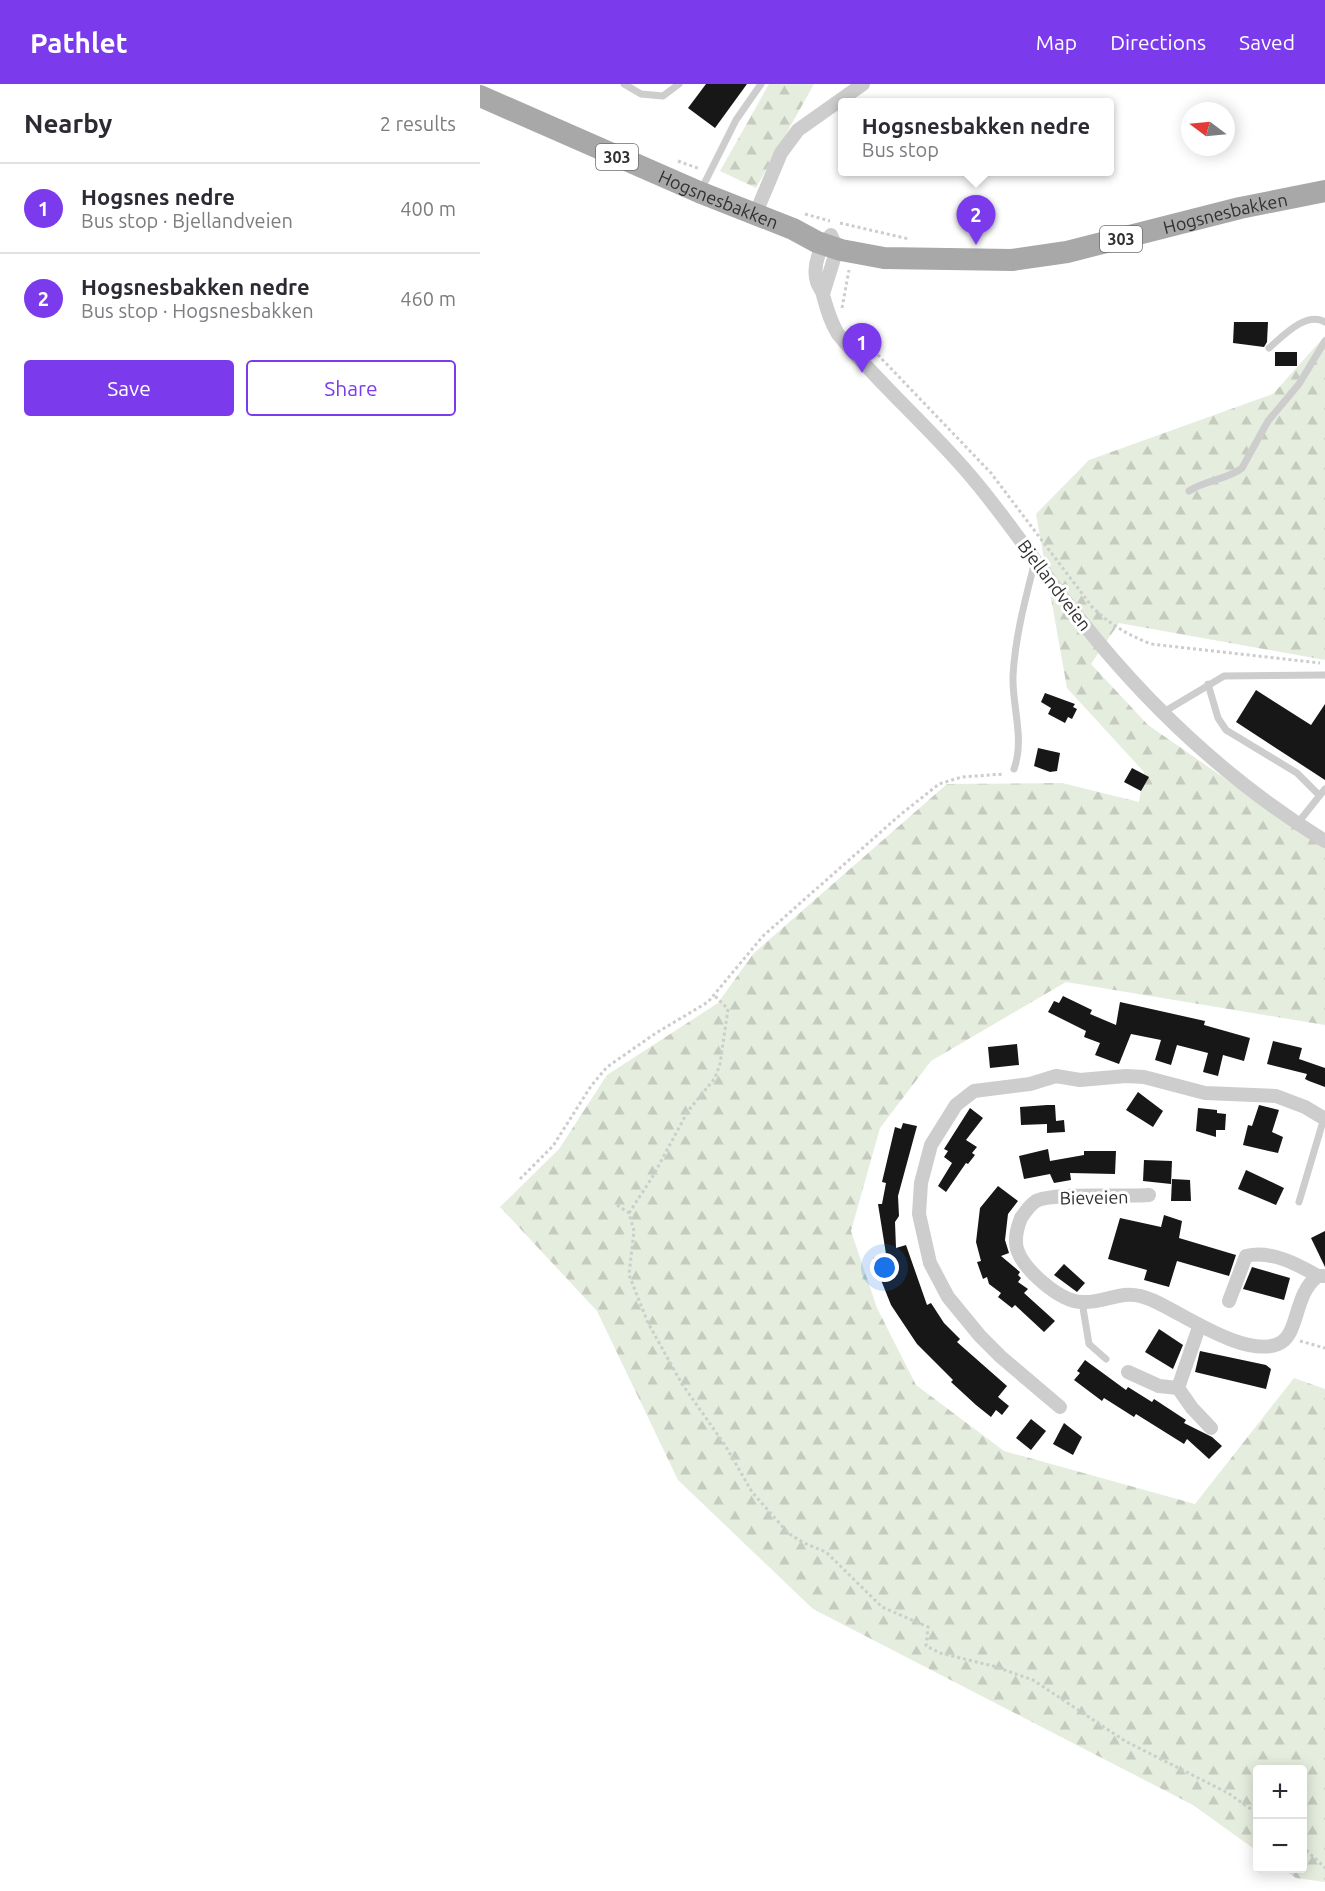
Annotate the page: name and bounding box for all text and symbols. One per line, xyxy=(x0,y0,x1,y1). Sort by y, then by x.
text: Pathlet xyxy=(30,27,128,58)
text: Map xyxy=(1036,30,1077,54)
text: Directions xyxy=(1110,30,1206,54)
text: Saved xyxy=(1239,30,1295,54)
popup xyxy=(838,98,1114,176)
north arrow xyxy=(1181,102,1235,156)
text: Nearby xyxy=(24,109,112,138)
text: 2 results xyxy=(380,112,456,135)
text: Hogsnesbakken nedre xyxy=(862,113,1090,138)
text: Bus stop xyxy=(862,138,939,161)
road number: 303 xyxy=(596,144,638,170)
street label: Hogsnesbakken xyxy=(656,166,781,232)
text: Hogsnes nedre xyxy=(81,184,235,209)
street label: Hogsnesbakken xyxy=(1161,189,1289,237)
pin: 2 xyxy=(956,196,996,245)
text: 1 xyxy=(38,197,49,220)
text: 400 m xyxy=(400,197,456,220)
text: Bus stop · Bjellandveien xyxy=(81,209,293,232)
road number: 303 xyxy=(1100,226,1142,252)
text: Hogsnesbakken nedre xyxy=(81,274,310,299)
text: 2 xyxy=(38,287,49,310)
text: 460 m xyxy=(400,287,456,310)
text: Bus stop · Hogsnesbakken xyxy=(81,299,314,322)
pin: 1 xyxy=(842,324,881,373)
button: Save xyxy=(24,360,234,416)
button: Share xyxy=(246,360,456,416)
street label: Bjellandveien xyxy=(1014,536,1096,634)
street label: Bieveien xyxy=(1059,1186,1129,1208)
your location xyxy=(870,1253,899,1282)
map controls xyxy=(1253,1765,1307,1873)
button: + xyxy=(1253,1765,1307,1819)
button: − xyxy=(1253,1819,1307,1873)

